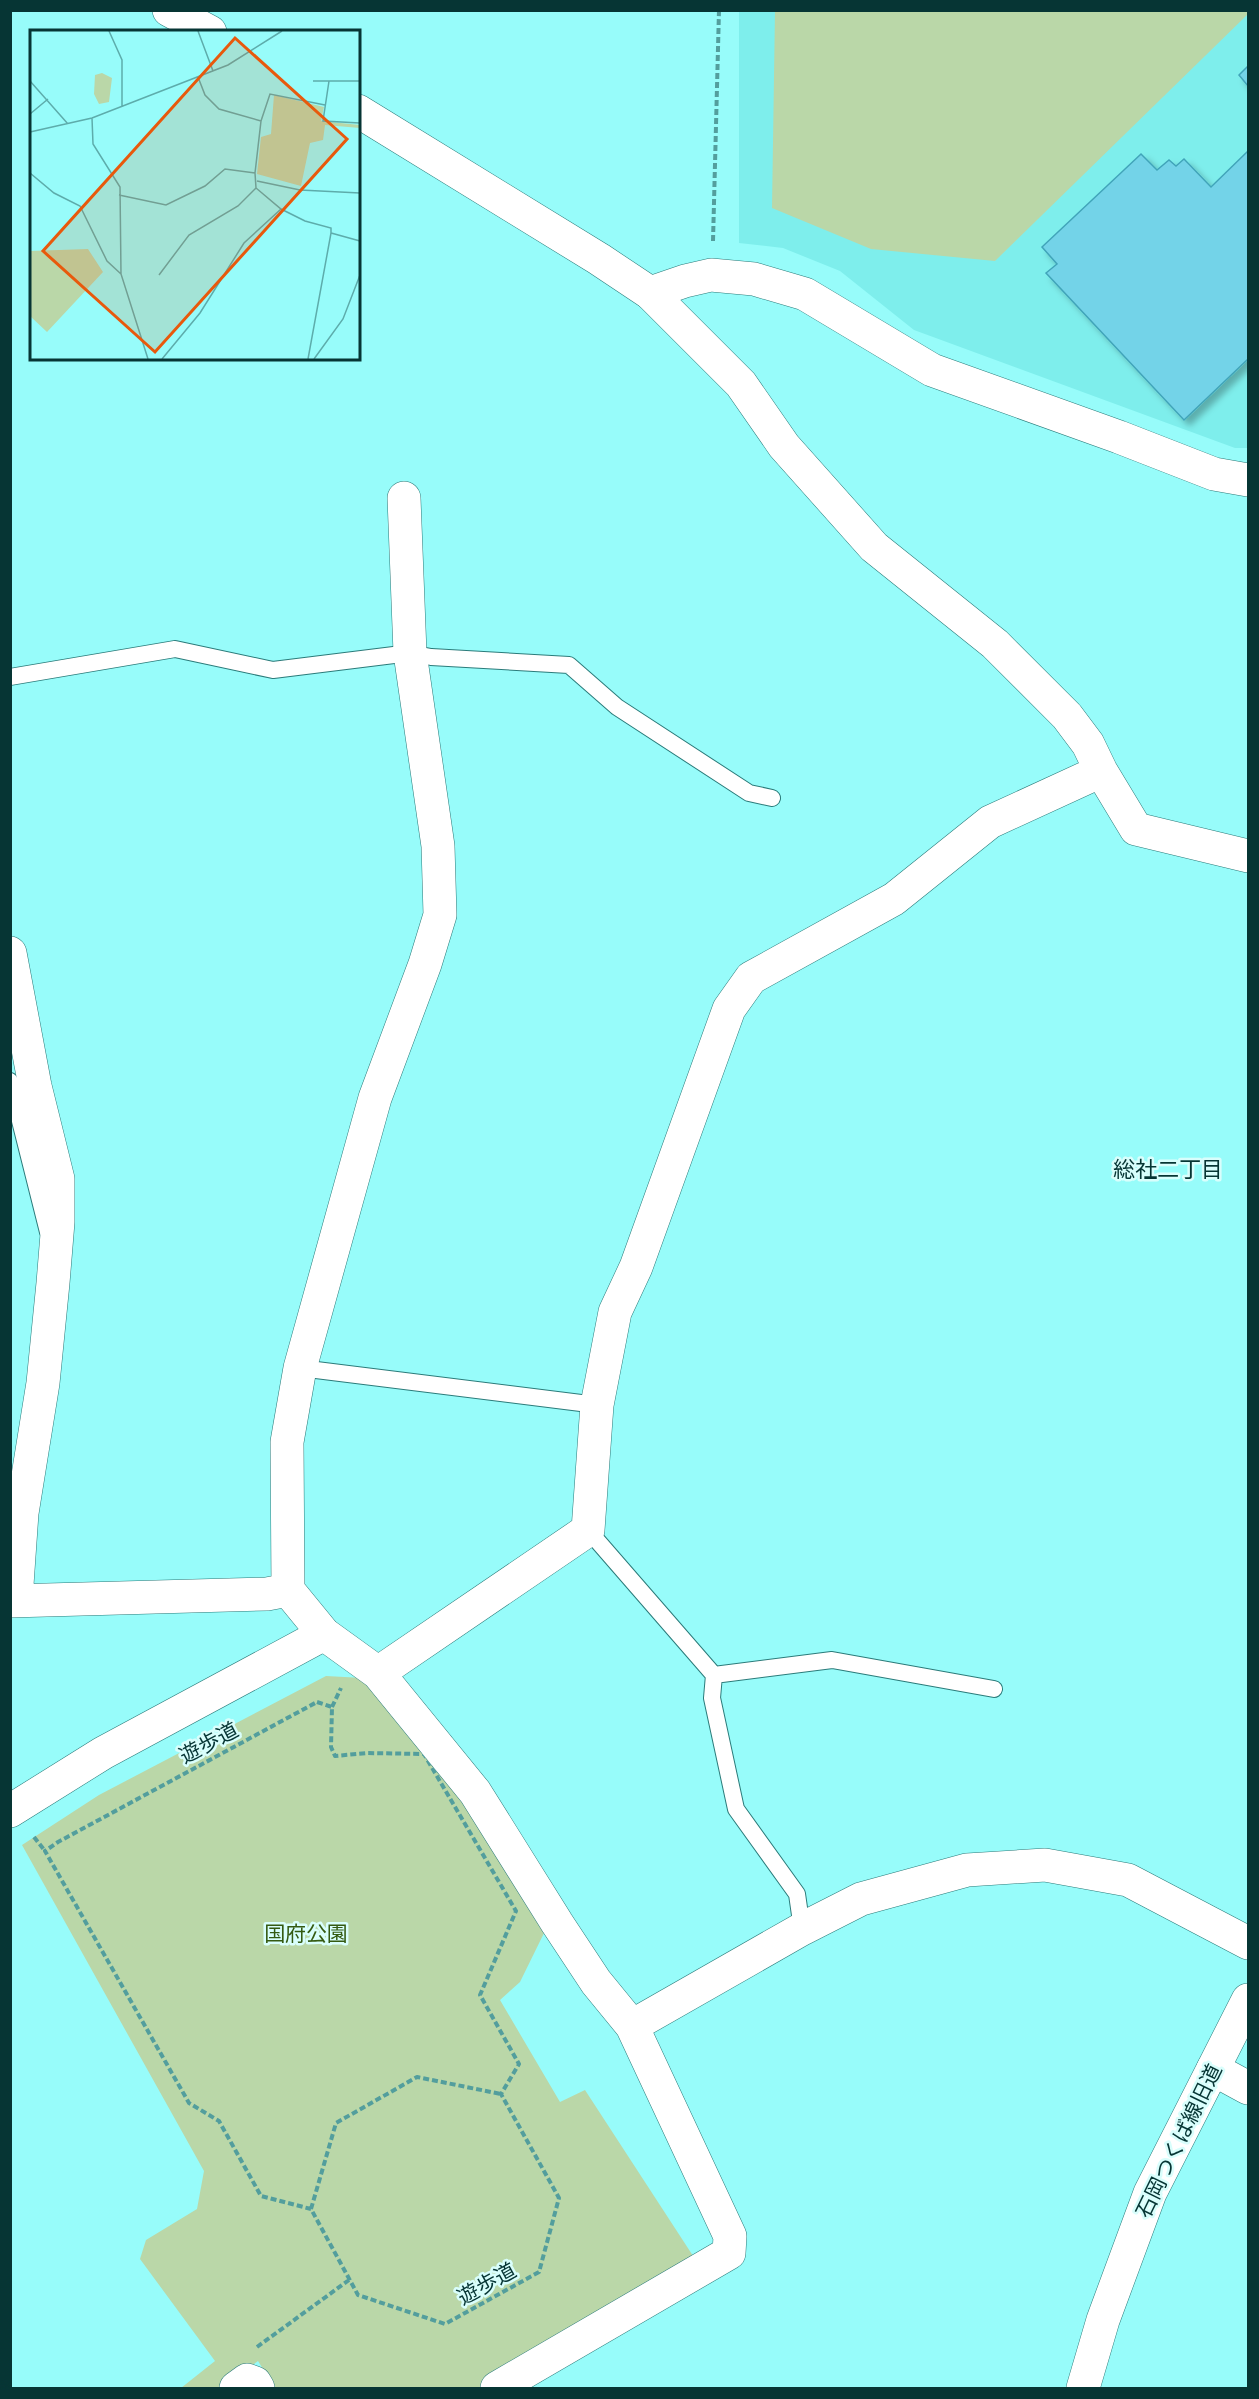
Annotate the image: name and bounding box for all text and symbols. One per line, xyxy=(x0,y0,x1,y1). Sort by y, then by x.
inset map xyxy=(30,30,360,360)
district label: 総社二丁目 xyxy=(1113,1154,1223,1185)
street label: 遊歩道 xyxy=(174,1715,243,1770)
park label: 国府公園 xyxy=(264,1919,348,1948)
street label: 石岡つくば線旧道 xyxy=(1129,2059,1228,2223)
street label: 遊歩道 xyxy=(452,2256,521,2312)

